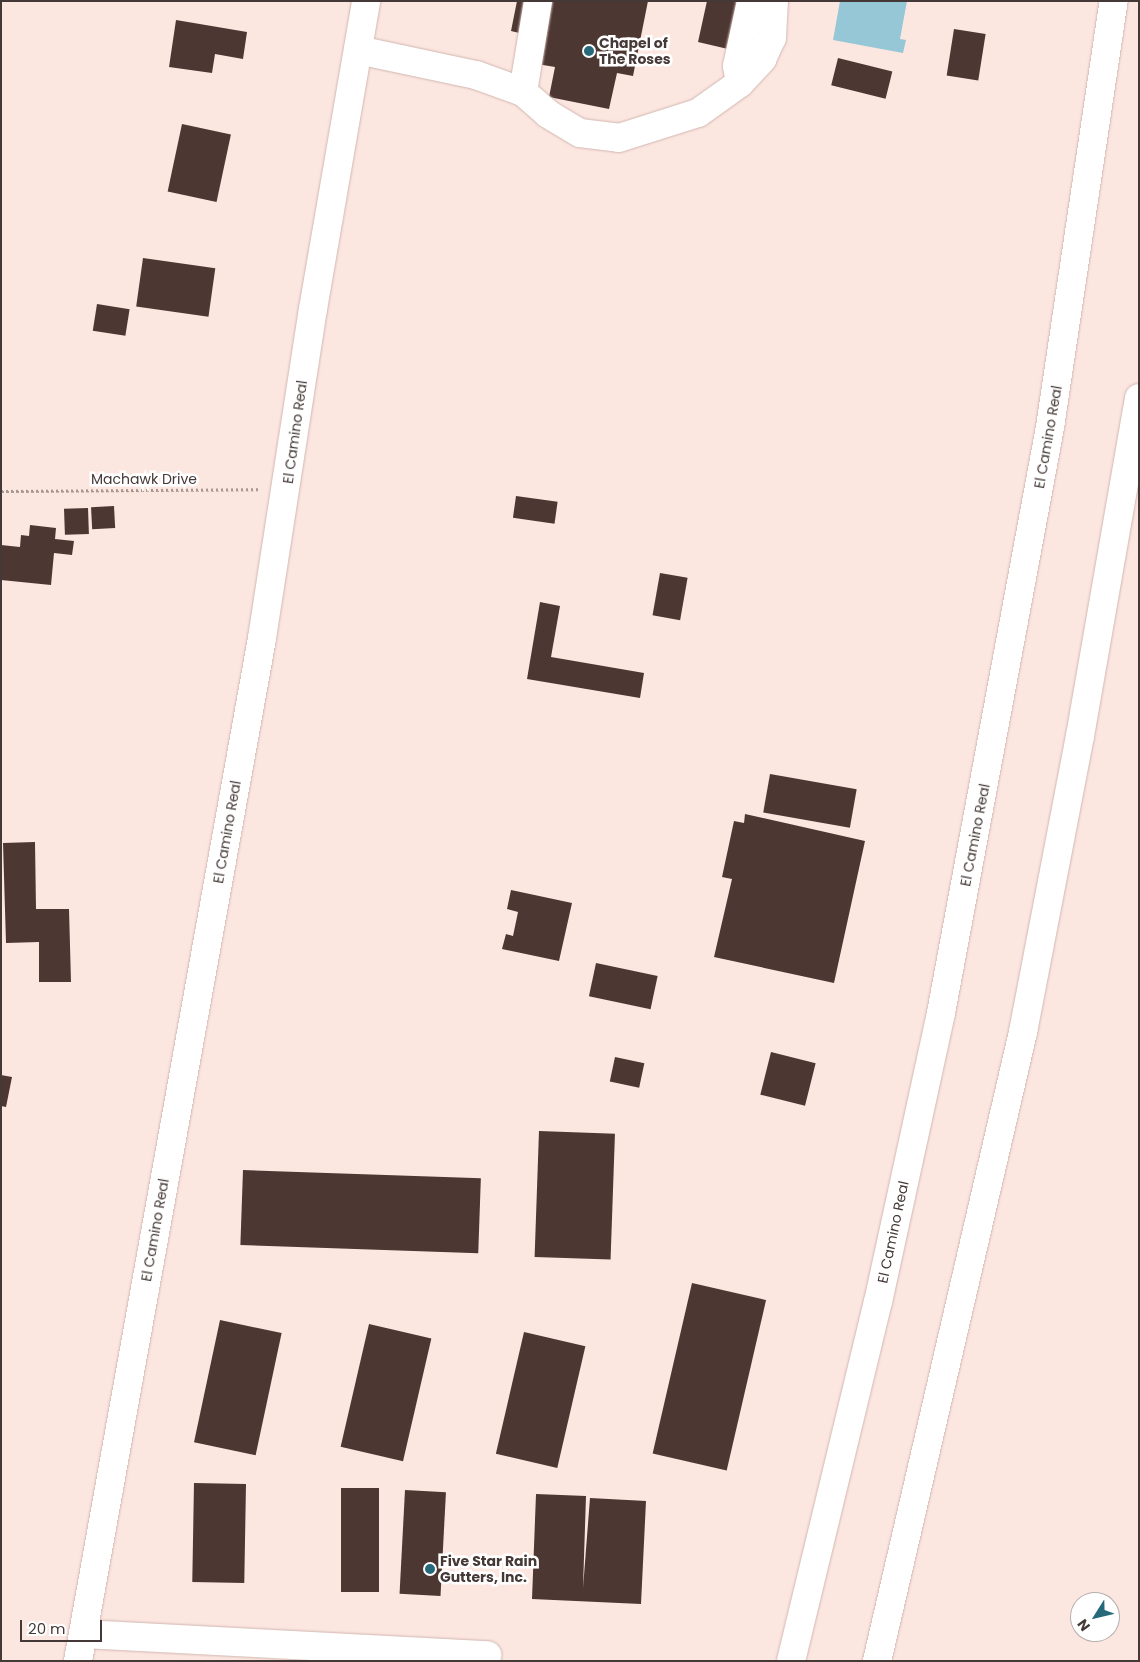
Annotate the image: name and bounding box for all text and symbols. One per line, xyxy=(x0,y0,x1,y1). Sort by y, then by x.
place label: Chapel of The Roses xyxy=(599,35,671,68)
marker: Chapel of The Roses xyxy=(583,45,595,57)
street label: El Camino Real xyxy=(279,379,311,485)
street label: El Camino Real xyxy=(1031,384,1065,490)
street label: Machawk Drive xyxy=(91,471,197,487)
street label: El Camino Real xyxy=(210,779,244,885)
street label: El Camino Real xyxy=(957,782,993,888)
street label: El Camino Real xyxy=(138,1177,172,1283)
street label: El Camino Real xyxy=(874,1179,912,1285)
place label: Five Star Rain Gutters, Inc. xyxy=(440,1553,537,1585)
marker: Five Star Rain Gutters, Inc. xyxy=(424,1563,436,1575)
north arrow xyxy=(1070,1592,1120,1642)
scale bar xyxy=(22,1610,105,1642)
text: N xyxy=(1072,1615,1095,1635)
text: 20 m xyxy=(28,1618,66,1639)

